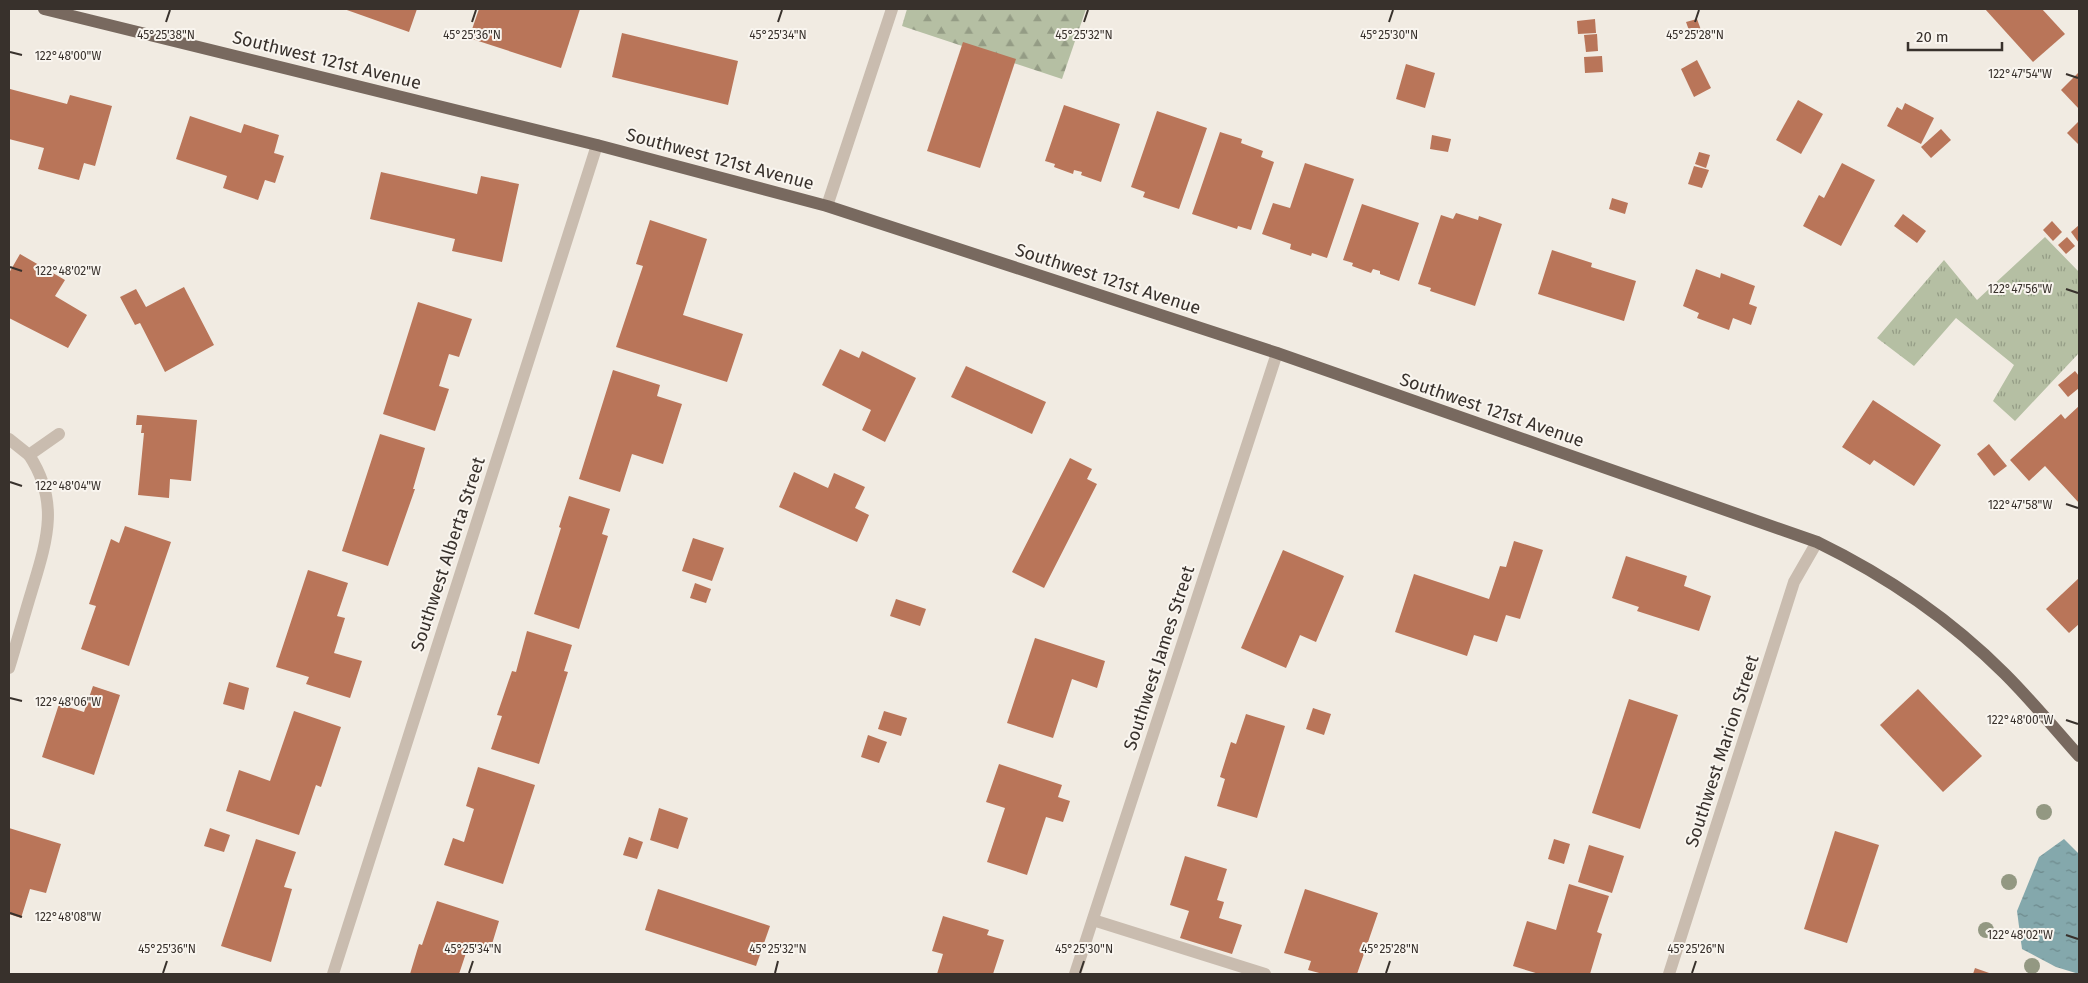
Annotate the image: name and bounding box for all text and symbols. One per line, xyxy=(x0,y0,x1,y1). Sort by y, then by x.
scale bar xyxy=(1908,20,2002,52)
street label: Southwest 121st Avenue xyxy=(230,26,424,94)
text: 45°25'38"N xyxy=(137,28,195,42)
text: 45°25'36"N xyxy=(443,28,501,42)
text: 45°25'34"N xyxy=(749,28,807,42)
text: 45°25'32"N xyxy=(1055,28,1113,42)
text: 45°25'30"N xyxy=(1360,28,1418,42)
text: 45°25'28"N xyxy=(1666,28,1724,42)
text: 20 m xyxy=(1916,28,1949,46)
text: 122°48'00"W xyxy=(35,49,101,63)
text: 122°47'54"W xyxy=(1988,67,2052,81)
street label: Southwest 121st Avenue xyxy=(624,123,816,195)
street label: Southwest 121st Avenue xyxy=(1012,239,1204,319)
text: 122°48'02"W xyxy=(35,264,101,278)
text: 122°47'56"W xyxy=(1988,282,2052,296)
street label: Southwest 121st Avenue xyxy=(1397,368,1587,452)
street label: Southwest Alberta Street xyxy=(406,454,490,654)
text: 122°48'04"W xyxy=(35,479,101,493)
text: 122°47'58"W xyxy=(1988,498,2052,512)
street label: Southwest James Street xyxy=(1119,562,1199,753)
street label: Southwest Marion Street xyxy=(1681,652,1764,850)
text: 122°48'06"W xyxy=(35,695,101,709)
text: 122°48'00"W xyxy=(1987,713,2053,727)
text: 122°48'08"W xyxy=(35,910,101,924)
text: 122°48'02"W xyxy=(1987,928,2053,942)
text: 45°25'36"N xyxy=(138,942,196,956)
text: 45°25'34"N xyxy=(444,942,502,956)
text: 45°25'32"N xyxy=(749,942,807,956)
text: 45°25'30"N xyxy=(1055,942,1113,956)
text: 45°25'28"N xyxy=(1361,942,1419,956)
text: 45°25'26"N xyxy=(1667,942,1725,956)

